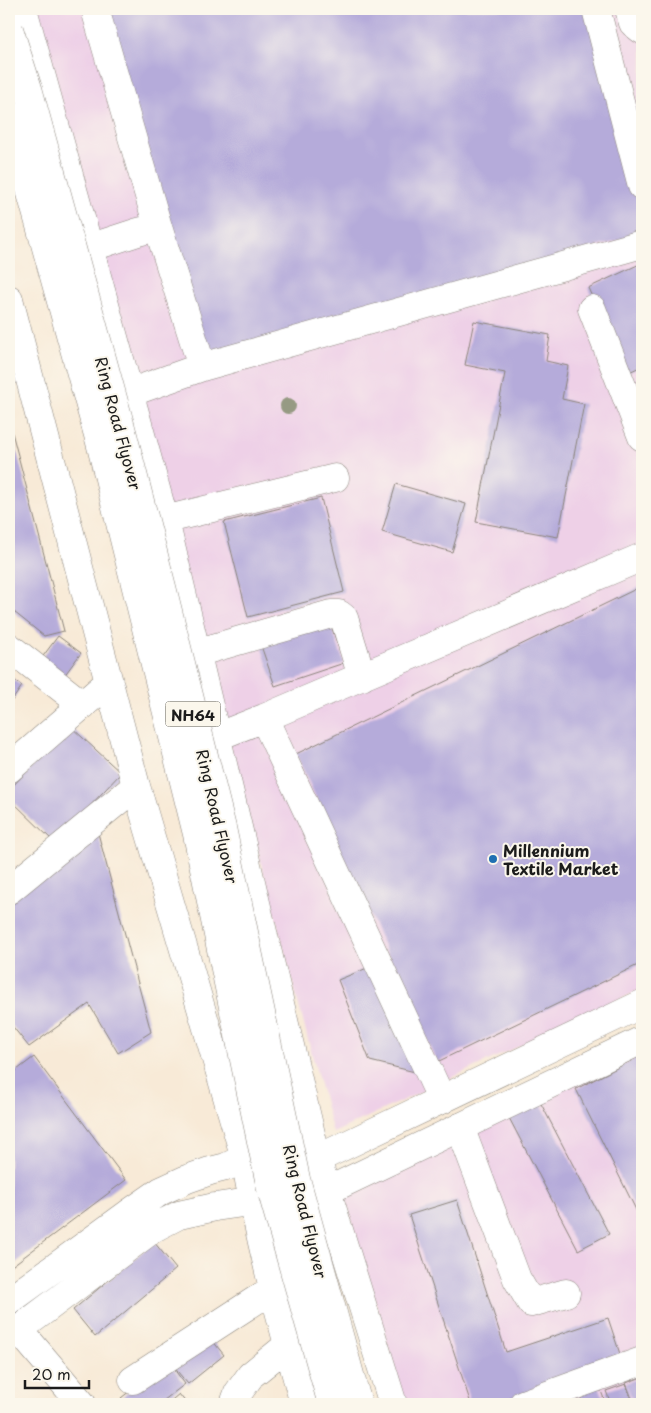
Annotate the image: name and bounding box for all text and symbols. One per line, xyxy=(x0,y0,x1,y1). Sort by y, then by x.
street label: Ring Road Flyover xyxy=(90,354,149,493)
road number: NH64 xyxy=(166,702,220,726)
street label: Ring Road Flyover xyxy=(191,746,245,886)
place label: Millennium Textile Market xyxy=(503,838,619,880)
marker: Millennium Textile Market xyxy=(487,853,499,865)
street label: Ring Road Flyover xyxy=(278,1141,334,1281)
scale bar xyxy=(25,1358,89,1390)
text: 20 m xyxy=(32,1362,71,1385)

